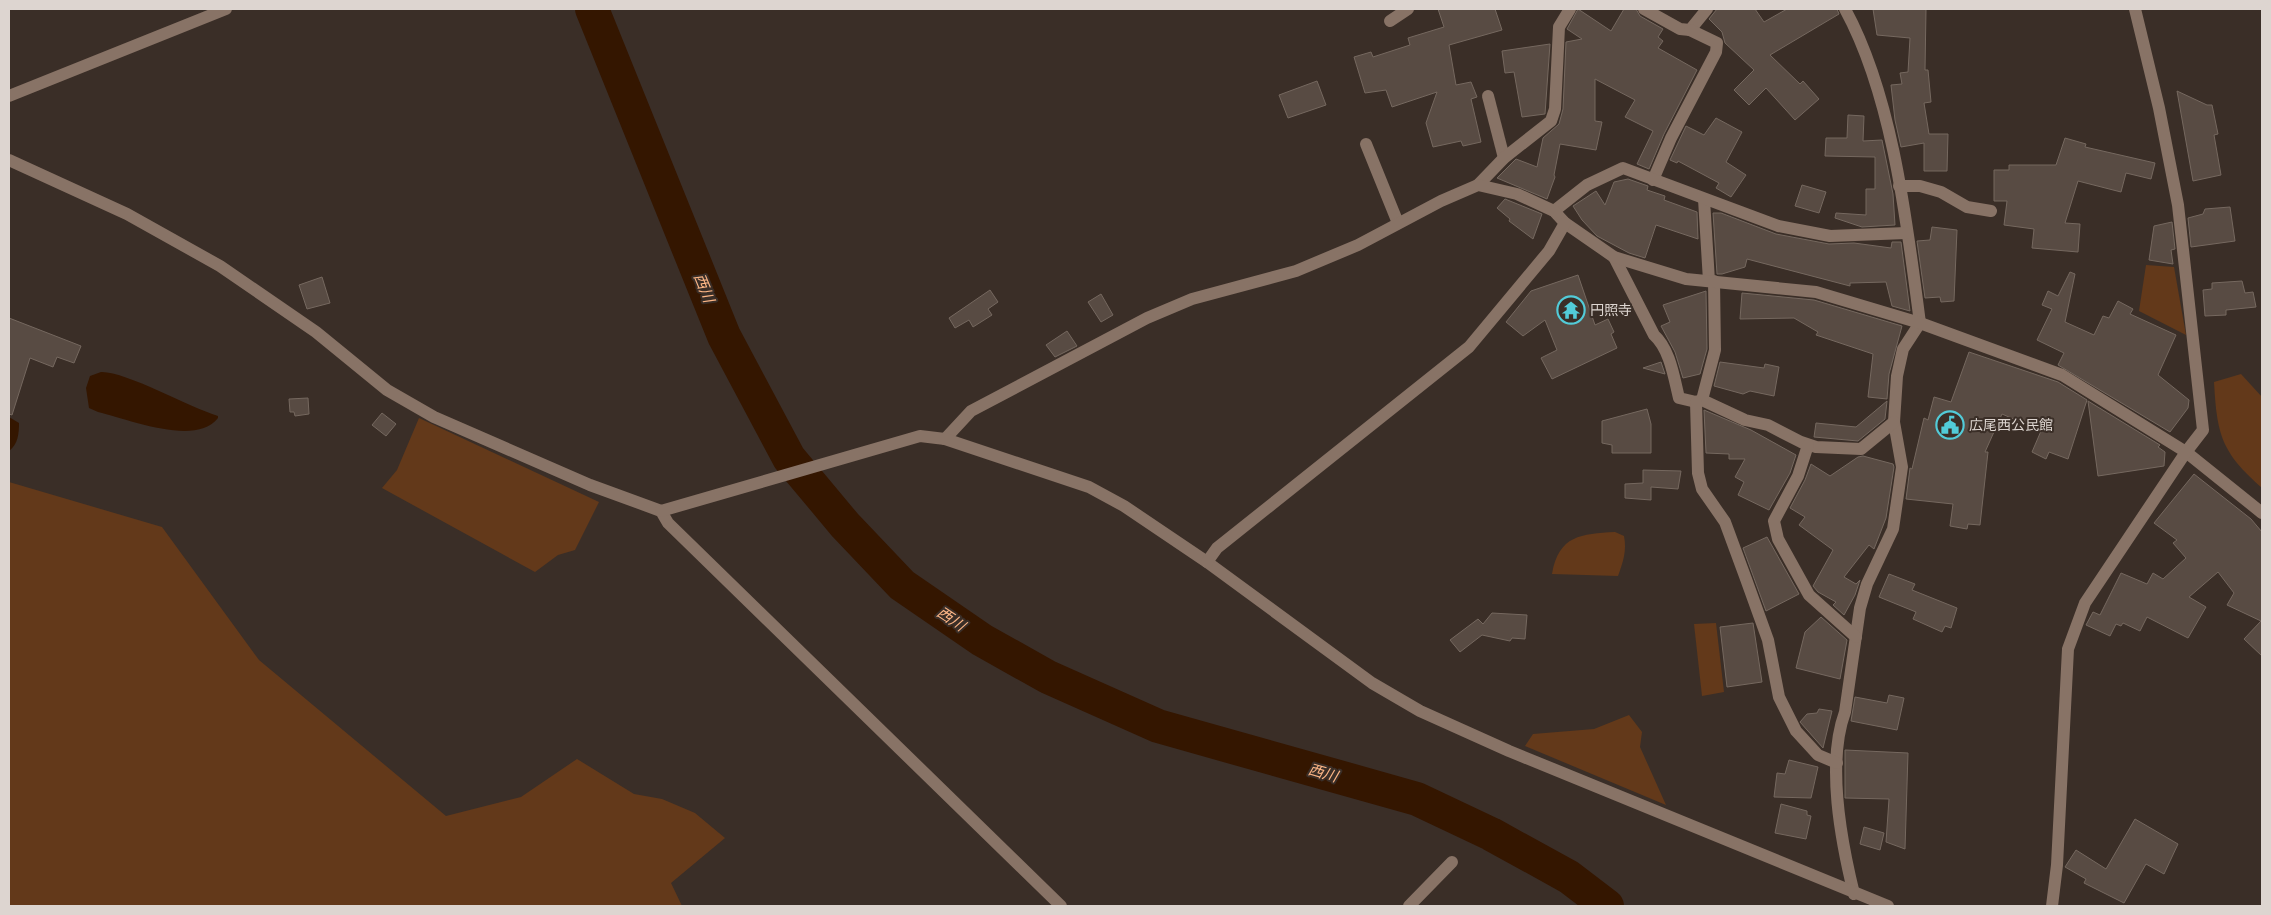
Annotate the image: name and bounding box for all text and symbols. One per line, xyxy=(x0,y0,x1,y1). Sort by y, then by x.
water label: 西川 xyxy=(690,271,719,307)
temple icon: 円照寺 xyxy=(1556,295,1586,325)
place label: 円照寺 xyxy=(1590,302,1632,319)
public building icon: 広尾西公民館 xyxy=(1935,410,1965,440)
place label: 広尾西公民館 xyxy=(1969,417,2053,434)
water label: 西川 xyxy=(934,603,970,636)
water label: 西川 xyxy=(1306,760,1342,786)

